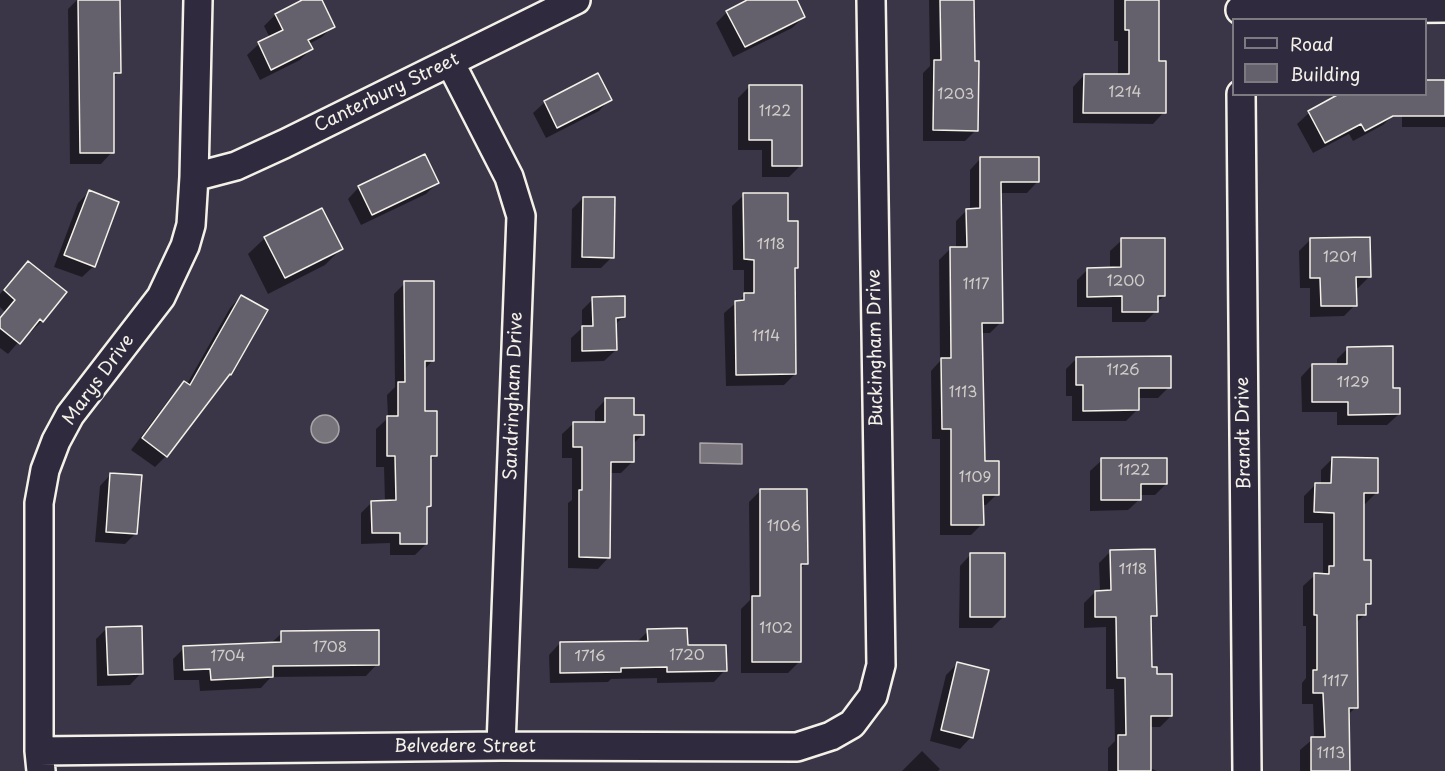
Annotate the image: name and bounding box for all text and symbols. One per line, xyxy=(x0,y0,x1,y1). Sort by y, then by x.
legend xyxy=(1232,18,1427,96)
text: Road xyxy=(1290,30,1334,57)
street label: Canterbury Street xyxy=(311,49,463,137)
text: Building xyxy=(1290,60,1360,87)
house number: 1214 xyxy=(1108,84,1142,102)
house number: 1203 xyxy=(938,86,974,104)
house number: 1122 xyxy=(759,103,791,121)
house number: 1118 xyxy=(757,236,785,254)
house number: 1201 xyxy=(1323,249,1357,267)
street label: Buckingham Drive xyxy=(864,269,888,427)
house number: 1200 xyxy=(1107,273,1145,291)
house number: 1117 xyxy=(963,276,989,294)
street label: Sandringham Drive xyxy=(500,311,528,481)
house number: 1114 xyxy=(752,328,780,346)
street label: Marys Drive xyxy=(59,330,139,430)
house number: 1126 xyxy=(1107,362,1139,380)
house number: 1129 xyxy=(1337,374,1369,392)
street label: Brandt Drive xyxy=(1232,377,1256,489)
house number: 1113 xyxy=(949,384,977,402)
house number: 1122 xyxy=(1118,462,1150,480)
house number: 1109 xyxy=(959,469,991,487)
house number: 1106 xyxy=(767,518,801,536)
house number: 1118 xyxy=(1119,561,1147,579)
house number: 1102 xyxy=(759,620,793,638)
house number: 1708 xyxy=(313,639,347,657)
house number: 1720 xyxy=(669,647,705,665)
house number: 1704 xyxy=(211,648,245,666)
house number: 1716 xyxy=(574,648,606,666)
house number: 1117 xyxy=(1322,673,1348,691)
street label: Belvedere Street xyxy=(394,736,536,758)
house number: 1113 xyxy=(1317,745,1345,763)

